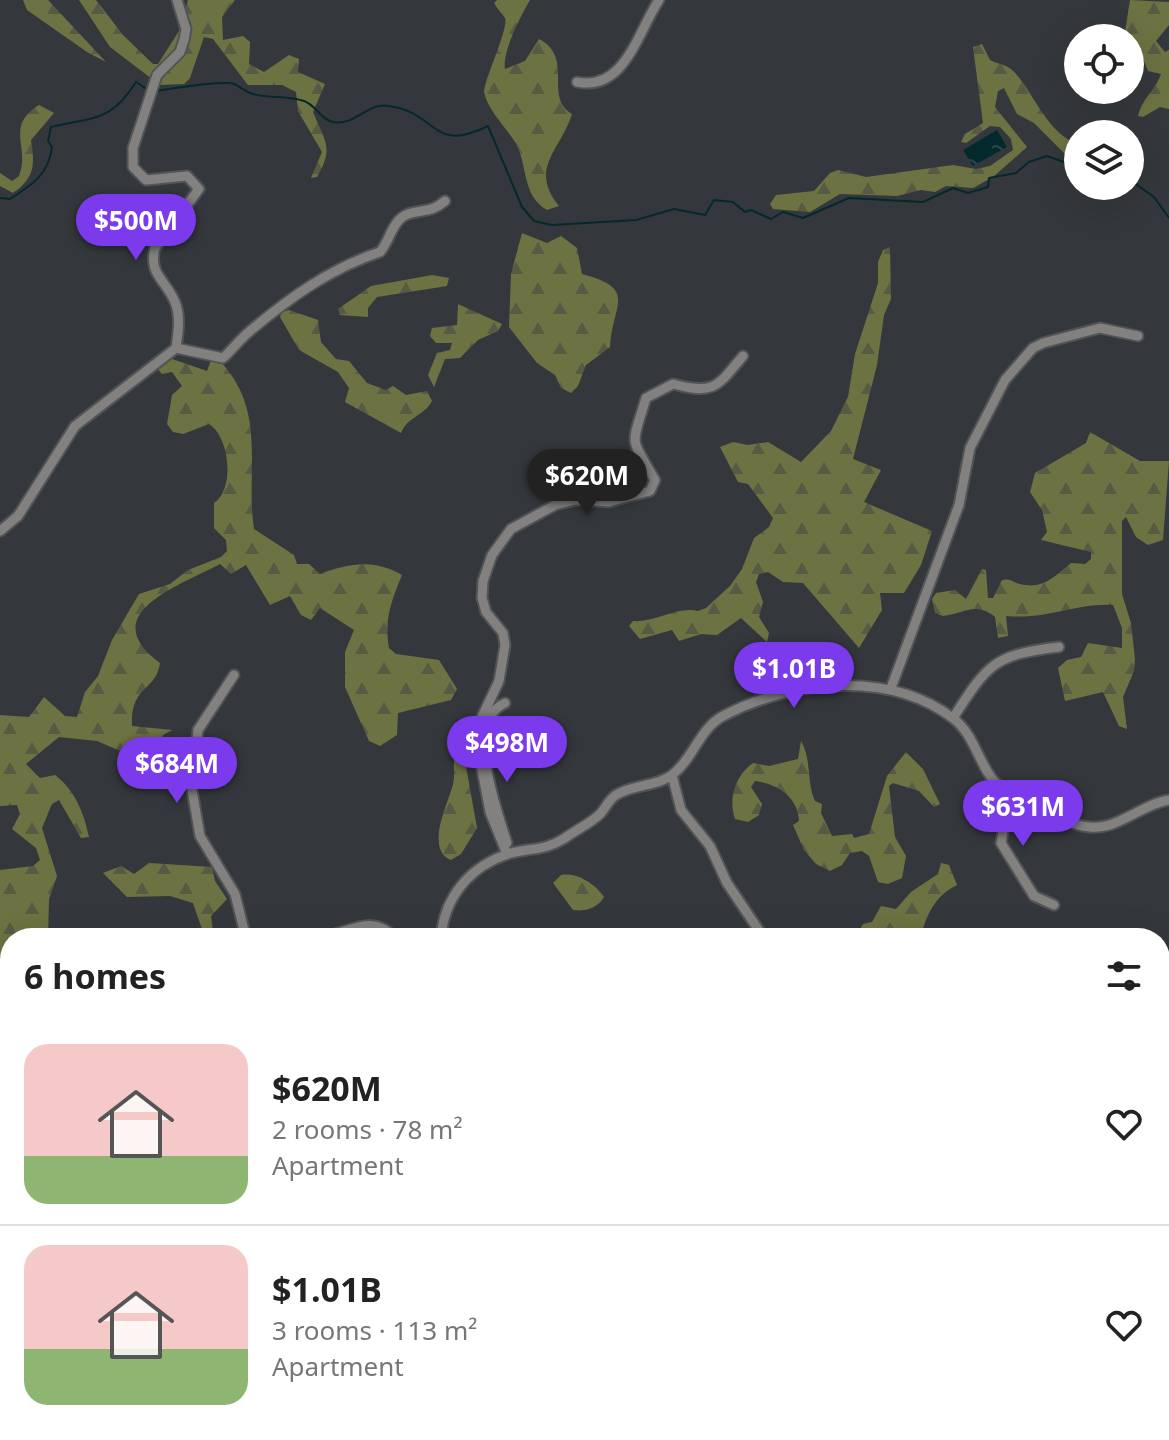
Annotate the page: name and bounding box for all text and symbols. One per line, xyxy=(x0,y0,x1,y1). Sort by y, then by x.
map controls xyxy=(1064,24,1144,200)
button: locate xyxy=(1064,24,1144,104)
button: layers xyxy=(1064,120,1144,200)
pin: $500M xyxy=(80,194,192,262)
text: $500M xyxy=(94,202,178,238)
pin: $620M xyxy=(531,449,643,517)
text: $620M xyxy=(545,457,629,493)
pin: $1.01B xyxy=(729,642,859,710)
text: $1.01B xyxy=(752,650,836,686)
pin: $498M xyxy=(451,716,563,784)
text: $498M xyxy=(465,724,549,760)
pin: $684M xyxy=(121,737,233,805)
text: $684M xyxy=(135,745,219,781)
pin: $631M xyxy=(967,780,1079,848)
text: $631M xyxy=(981,788,1065,824)
text: 6 homes xyxy=(24,953,166,999)
icon: filters xyxy=(1102,954,1146,998)
text: $620M xyxy=(272,1065,382,1111)
icon: home xyxy=(88,1076,184,1172)
icon: heart xyxy=(1102,1102,1146,1146)
text: 2 rooms · 78 m² xyxy=(272,1111,462,1147)
text: Apartment xyxy=(272,1147,404,1183)
text: $1.01B xyxy=(272,1266,382,1312)
icon: home xyxy=(88,1277,184,1373)
icon: heart xyxy=(1102,1303,1146,1347)
text: 3 rooms · 113 m² xyxy=(272,1312,477,1348)
text: Apartment xyxy=(272,1348,404,1384)

